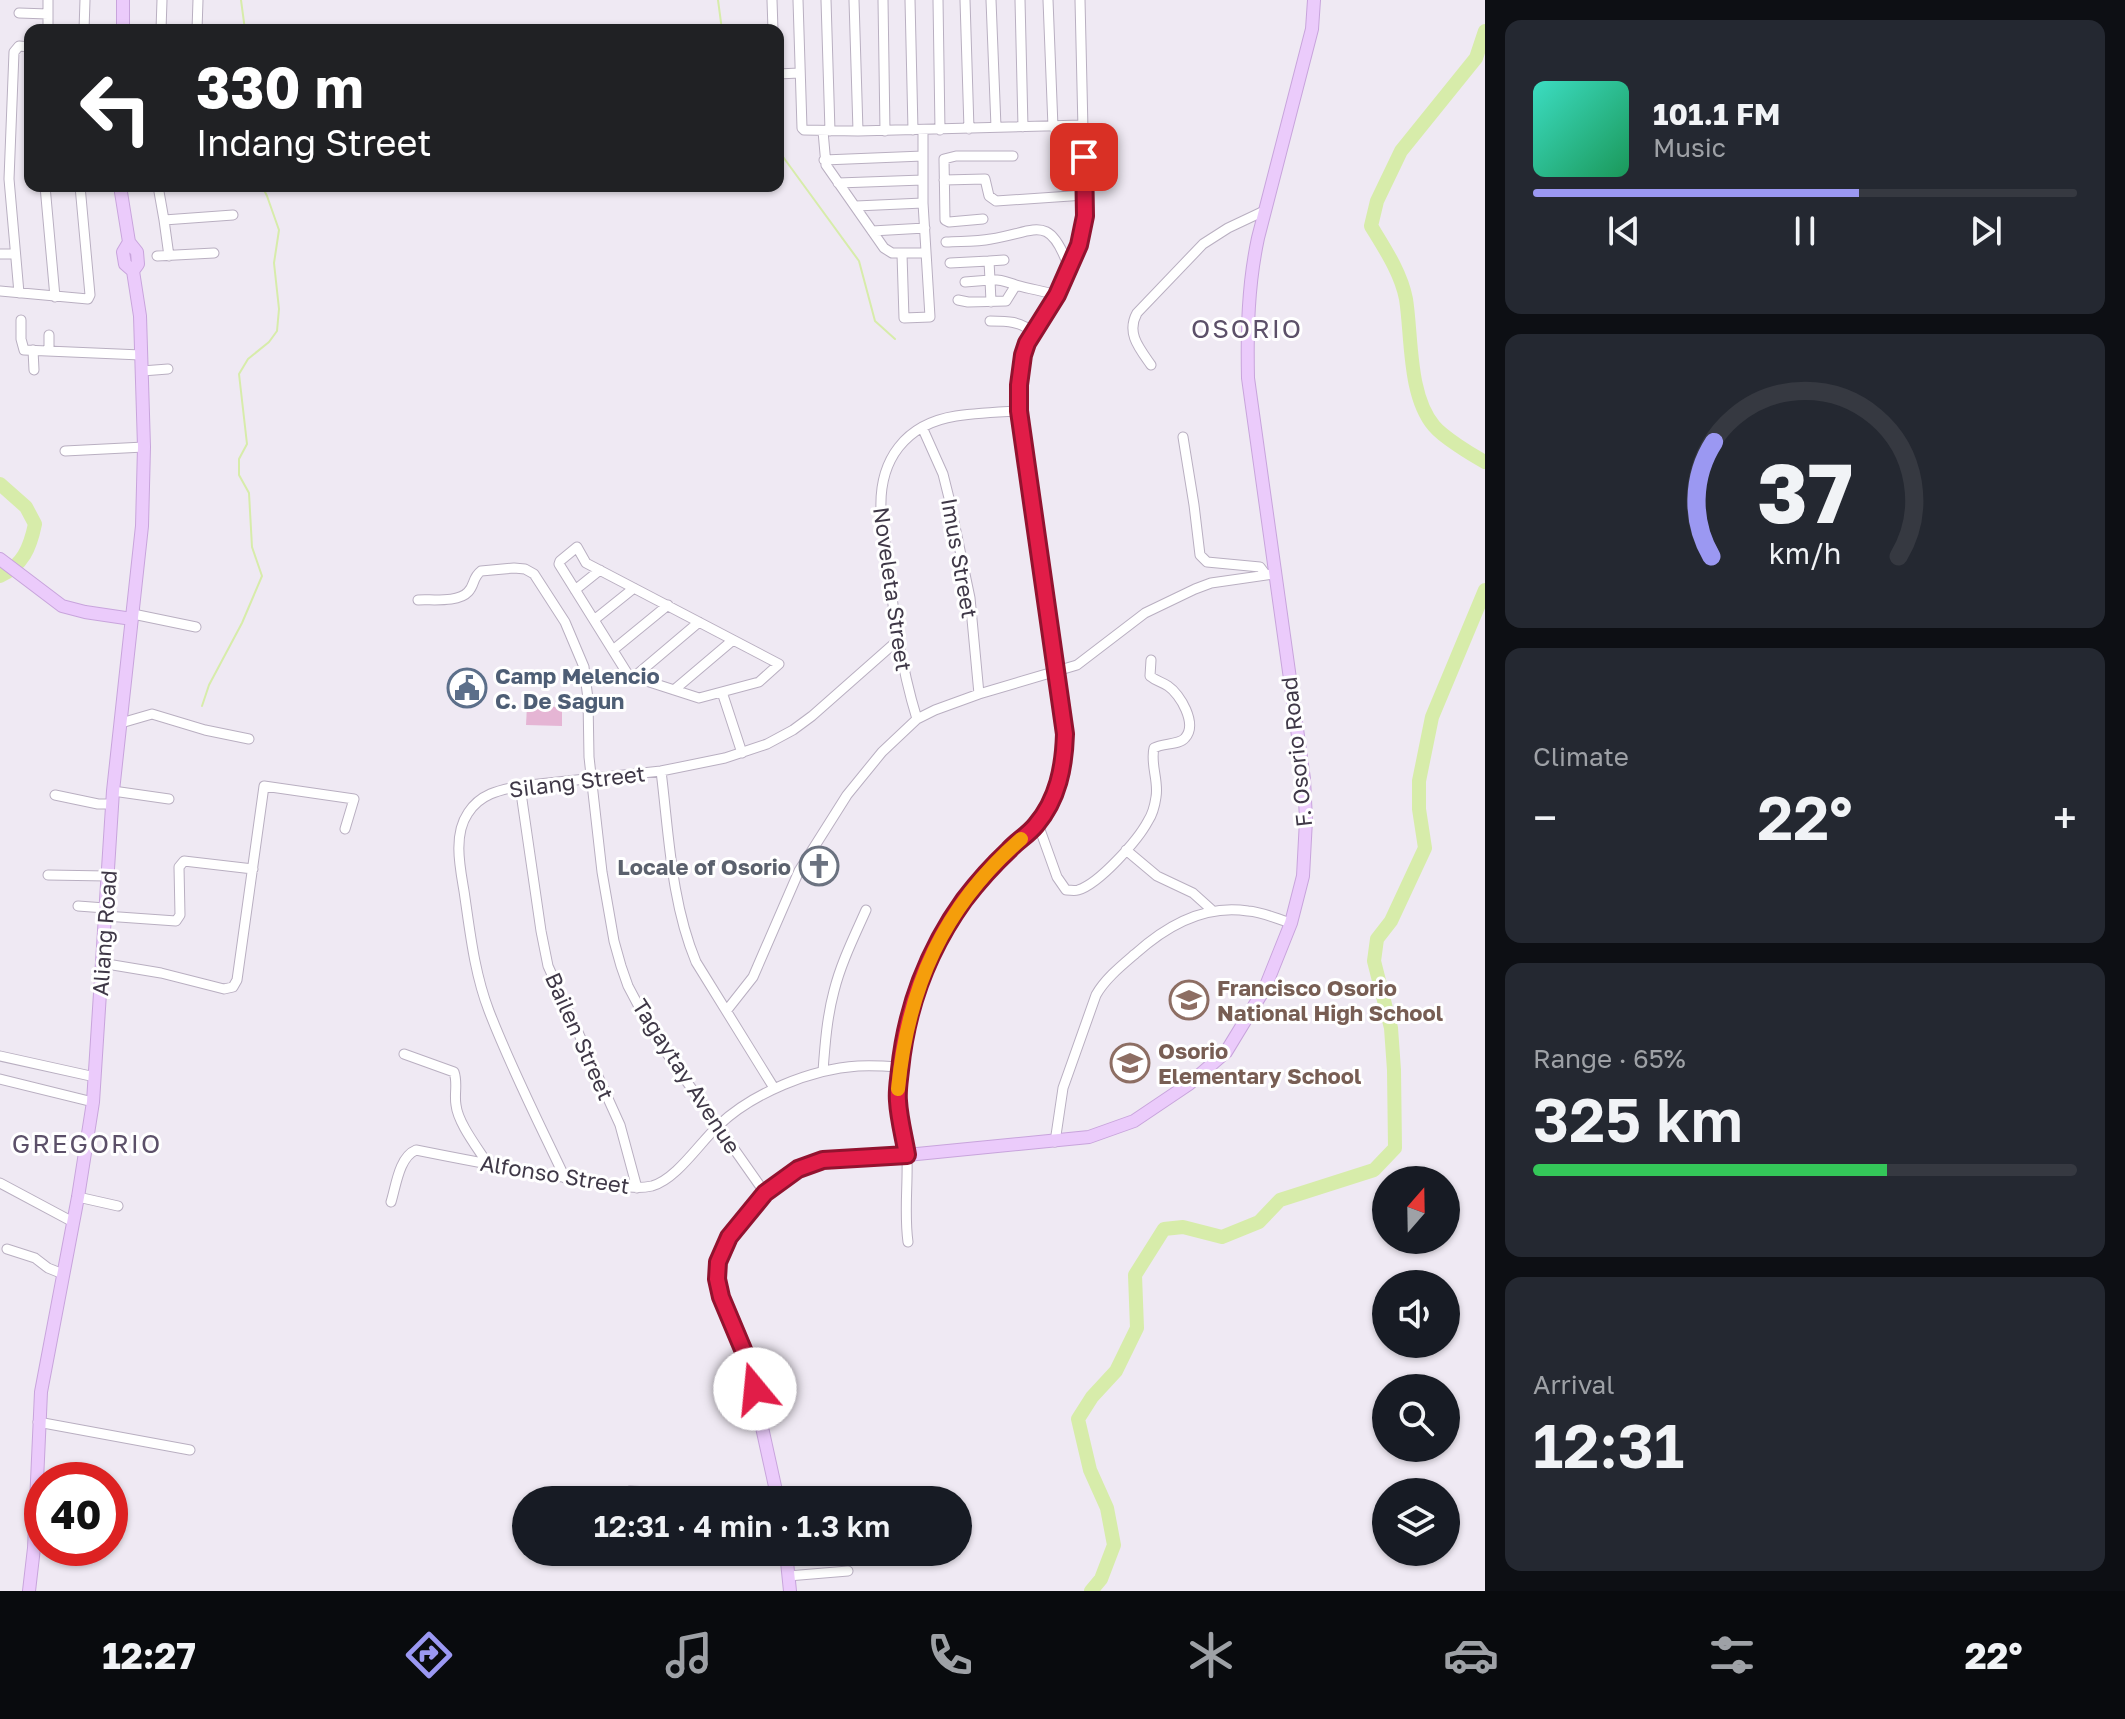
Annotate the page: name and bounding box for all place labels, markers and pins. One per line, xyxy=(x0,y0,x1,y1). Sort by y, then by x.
pin xyxy=(1050,123,1118,191)
place label: Camp Melencio C. De Sagun xyxy=(495,662,660,714)
public building icon: Camp Melencio C. De Sagun xyxy=(446,667,488,709)
church icon: Locale of Osorio xyxy=(798,845,840,887)
place label: Locale of Osorio xyxy=(617,853,791,880)
place label: Francisco Osorio National High School xyxy=(1217,974,1443,1026)
school or university icon: Francisco Osorio National High School xyxy=(1168,979,1210,1021)
place label: Osorio Elementary School xyxy=(1158,1037,1361,1089)
school or university icon: Osorio Elementary School xyxy=(1109,1042,1151,1084)

